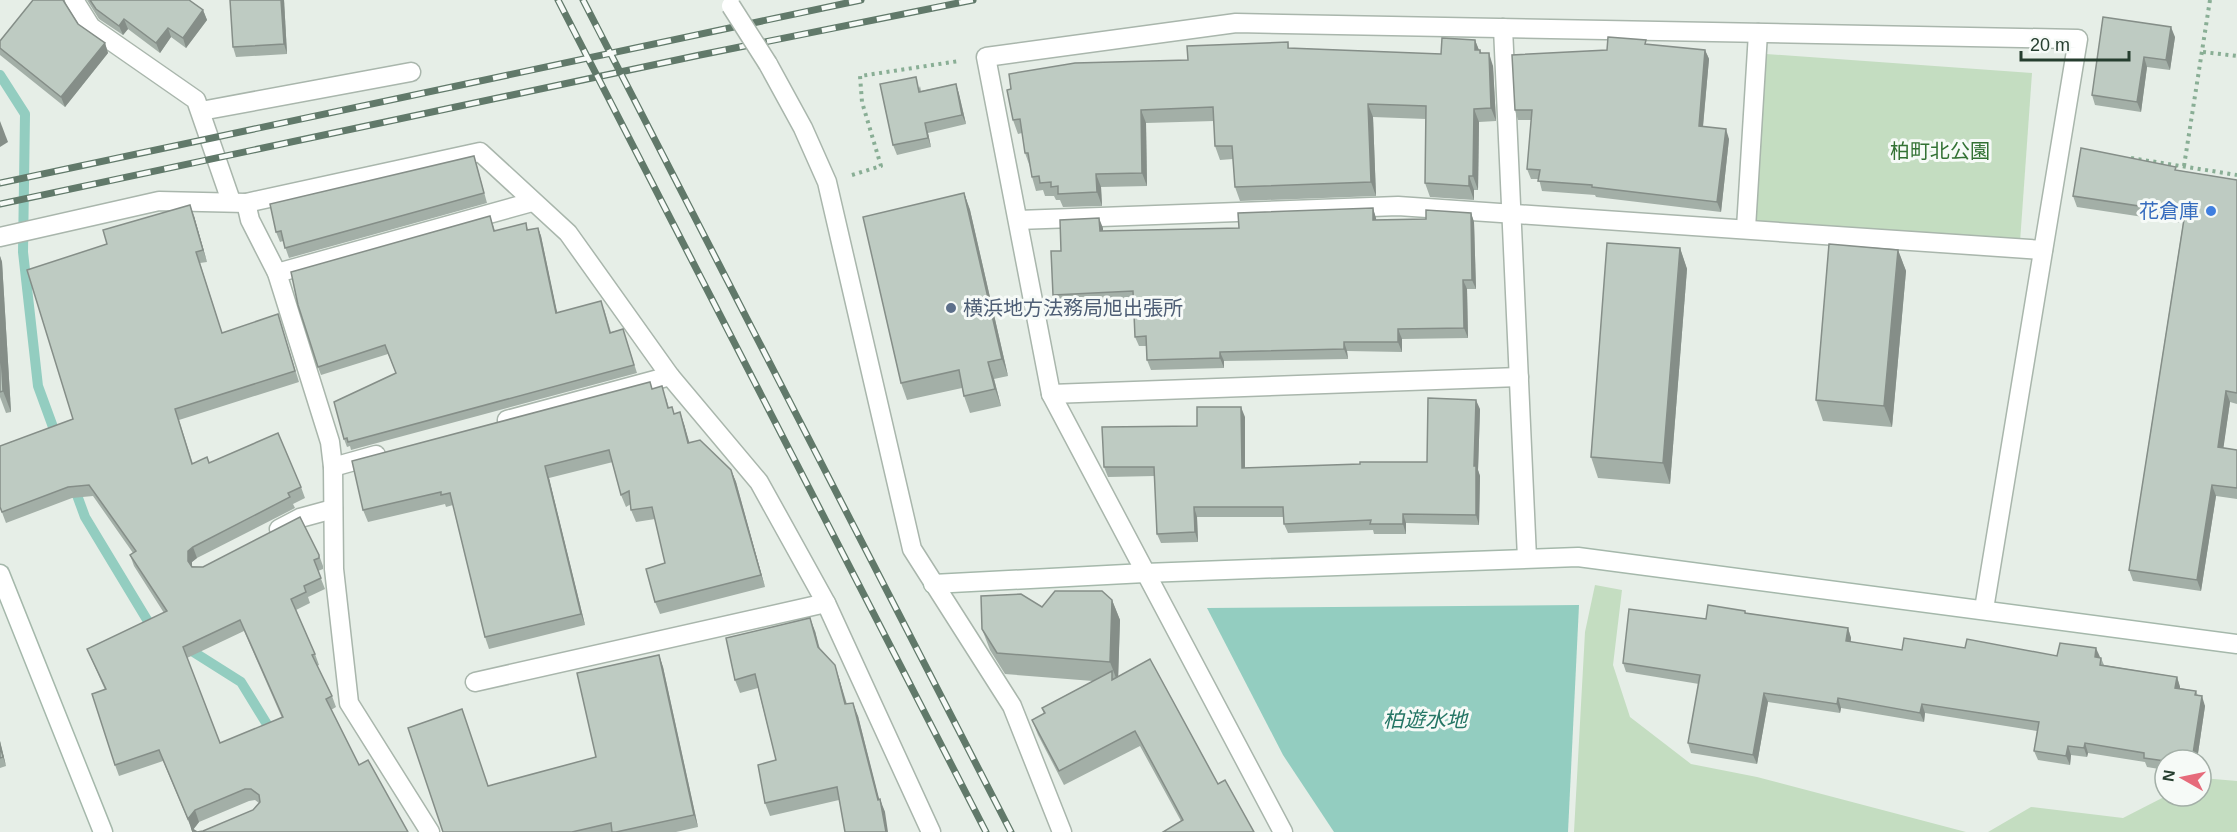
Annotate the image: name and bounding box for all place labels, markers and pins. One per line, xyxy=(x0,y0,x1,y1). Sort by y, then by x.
place label: 花倉庫 xyxy=(2139,200,2199,222)
marker: 花倉庫 xyxy=(2204,204,2218,218)
place label: 横浜地方法務局旭出張所 xyxy=(963,297,1183,319)
marker: 横浜地方法務局旭出張所 xyxy=(944,301,958,315)

